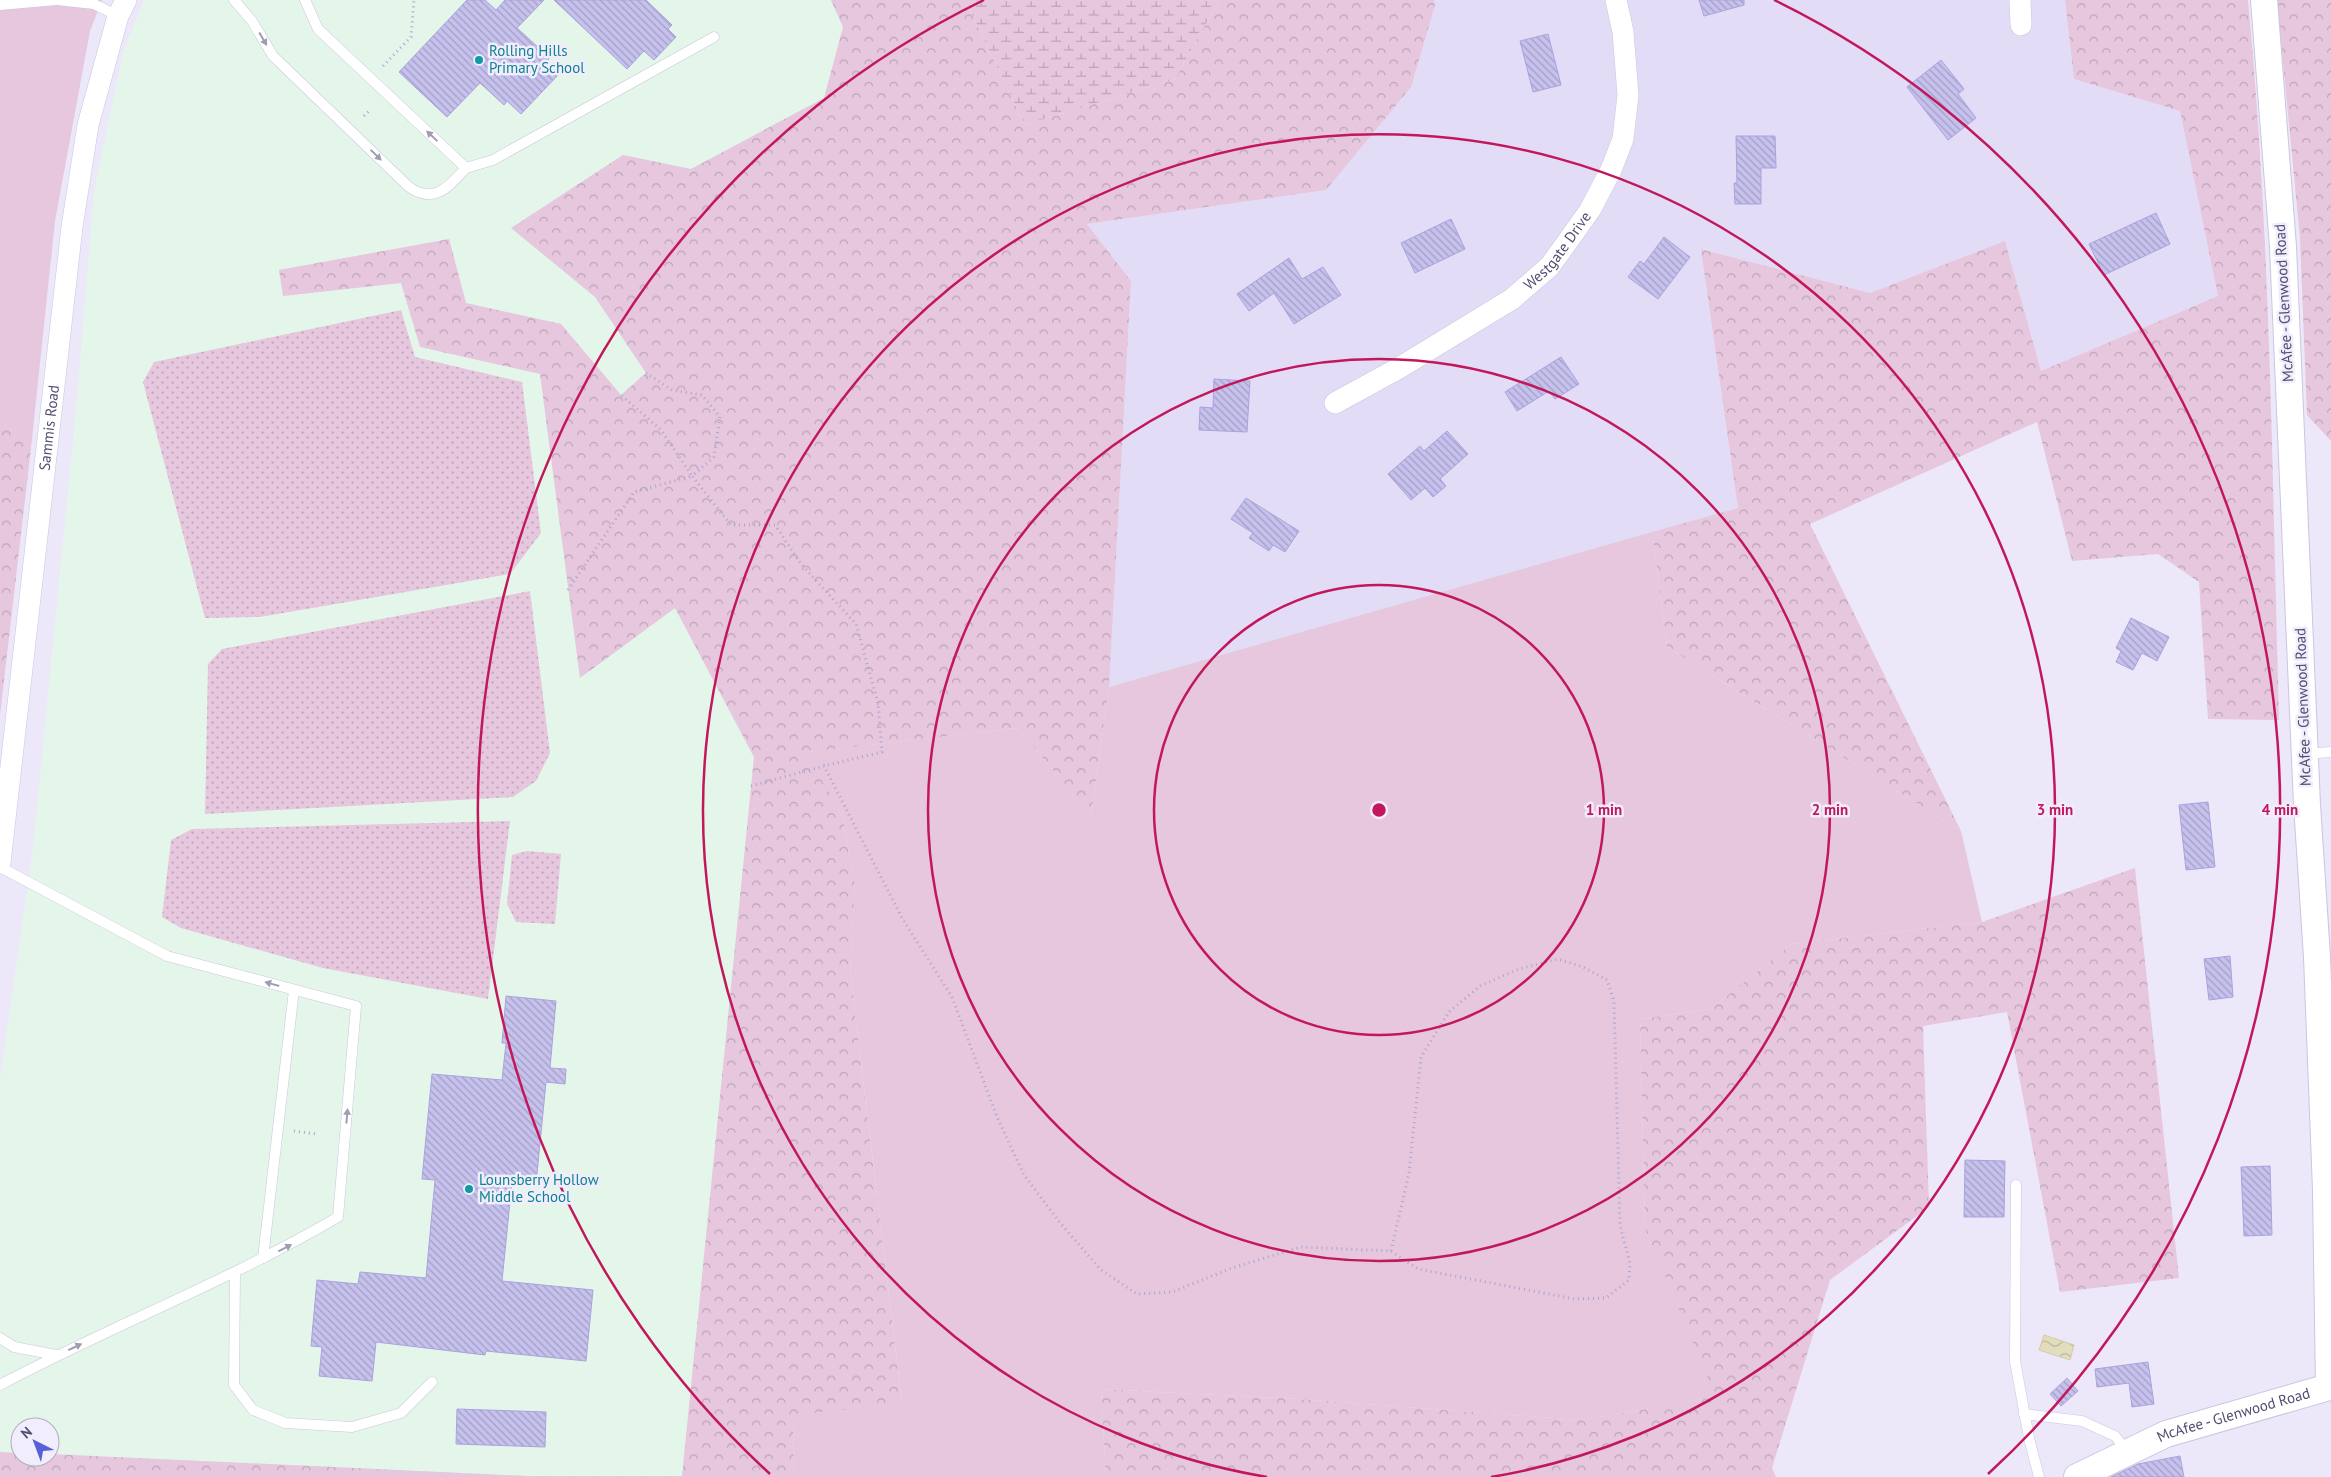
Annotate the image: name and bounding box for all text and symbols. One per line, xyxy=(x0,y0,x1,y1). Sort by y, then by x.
one-way arrow xyxy=(259,32,267,47)
place label: Rolling Hills Primary School xyxy=(489,41,585,77)
marker: Rolling Hills Primary School xyxy=(473,54,485,66)
one-way arrow xyxy=(425,130,438,141)
one-way arrow xyxy=(370,149,382,161)
street label: Westgate Drive xyxy=(1519,208,1595,294)
street label: McAfee - Glenwood Road xyxy=(2270,223,2297,383)
street label: Sammis Road xyxy=(34,384,63,472)
street label: McAfee - Glenwood Road xyxy=(2290,628,2315,786)
text: 1 min xyxy=(1586,800,1622,819)
text: 2 min xyxy=(1812,800,1848,819)
text: 3 min xyxy=(2037,800,2073,819)
text: 4 min xyxy=(2262,800,2298,819)
centre of rings xyxy=(1370,801,1388,819)
one-way arrow xyxy=(264,980,279,988)
one-way arrow xyxy=(343,1108,351,1124)
place label: Lounsberry Hollow Middle School xyxy=(479,1170,599,1206)
marker: Lounsberry Hollow Middle School xyxy=(463,1183,475,1195)
one-way arrow xyxy=(278,1243,292,1251)
one-way arrow xyxy=(68,1343,82,1351)
street label: McAfee - Glenwood Road xyxy=(2153,1383,2312,1446)
north arrow xyxy=(10,1417,60,1467)
text: N xyxy=(17,1423,36,1442)

